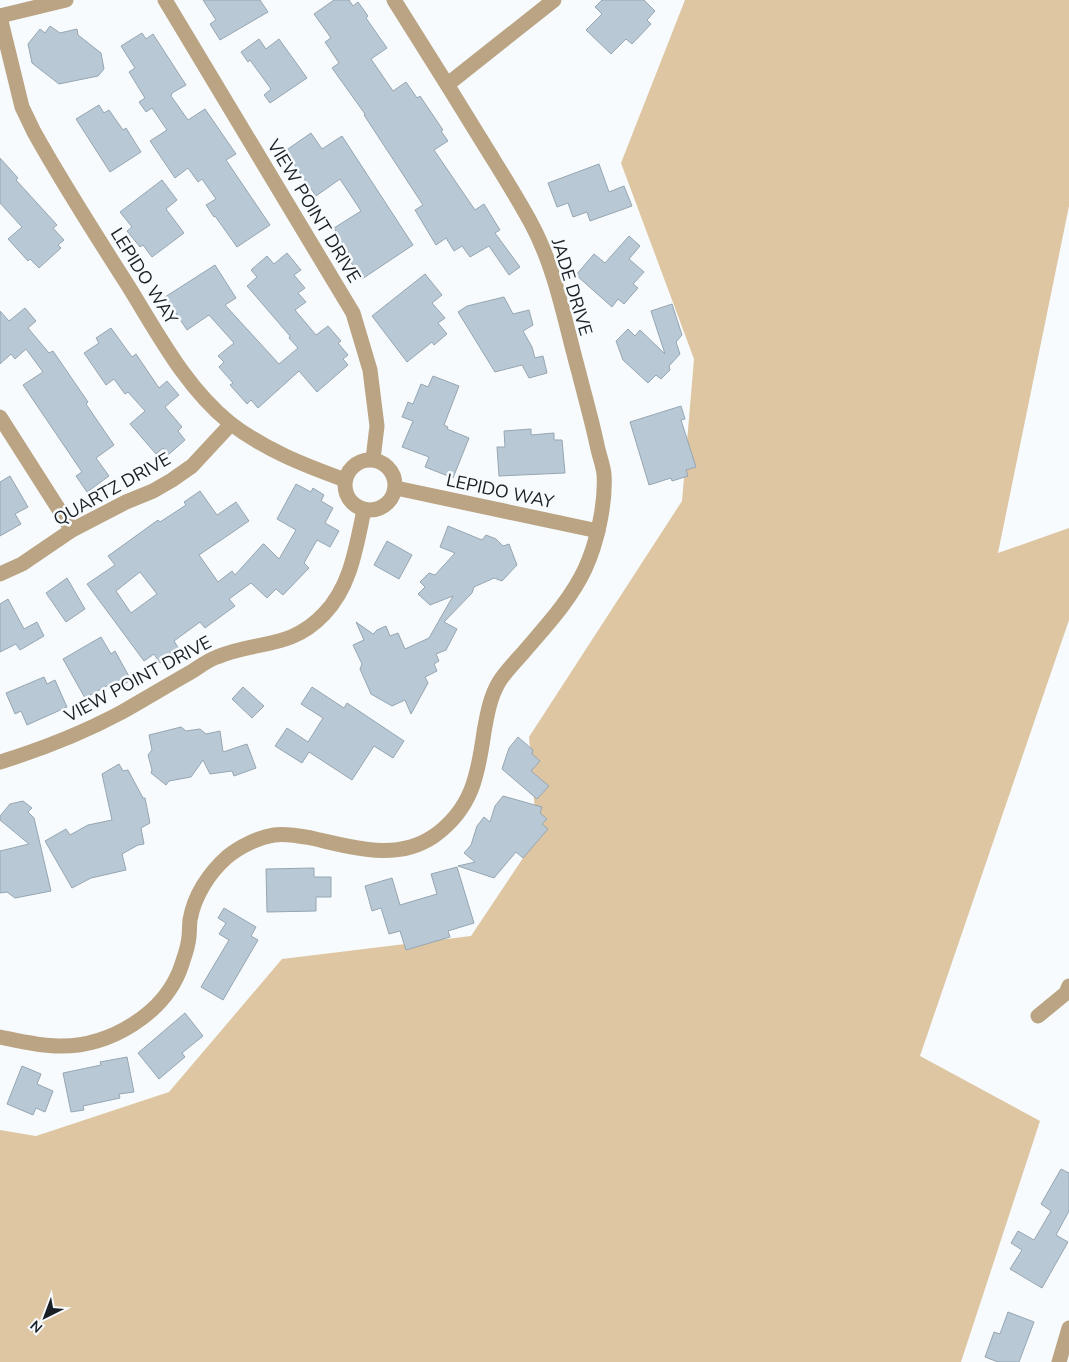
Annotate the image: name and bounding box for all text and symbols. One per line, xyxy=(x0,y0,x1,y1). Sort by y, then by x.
street label: VIEW POINT DRIVE xyxy=(261,134,366,287)
street label: LEPIDO WAY xyxy=(105,223,183,329)
street label: JADE DRIVE xyxy=(546,235,598,338)
street label: QUARTZ DRIVE xyxy=(49,447,175,531)
street label: LEPIDO WAY xyxy=(444,468,556,514)
street label: VIEW POINT DRIVE xyxy=(59,630,216,728)
north arrow xyxy=(20,1292,70,1342)
text: N xyxy=(26,1316,47,1337)

